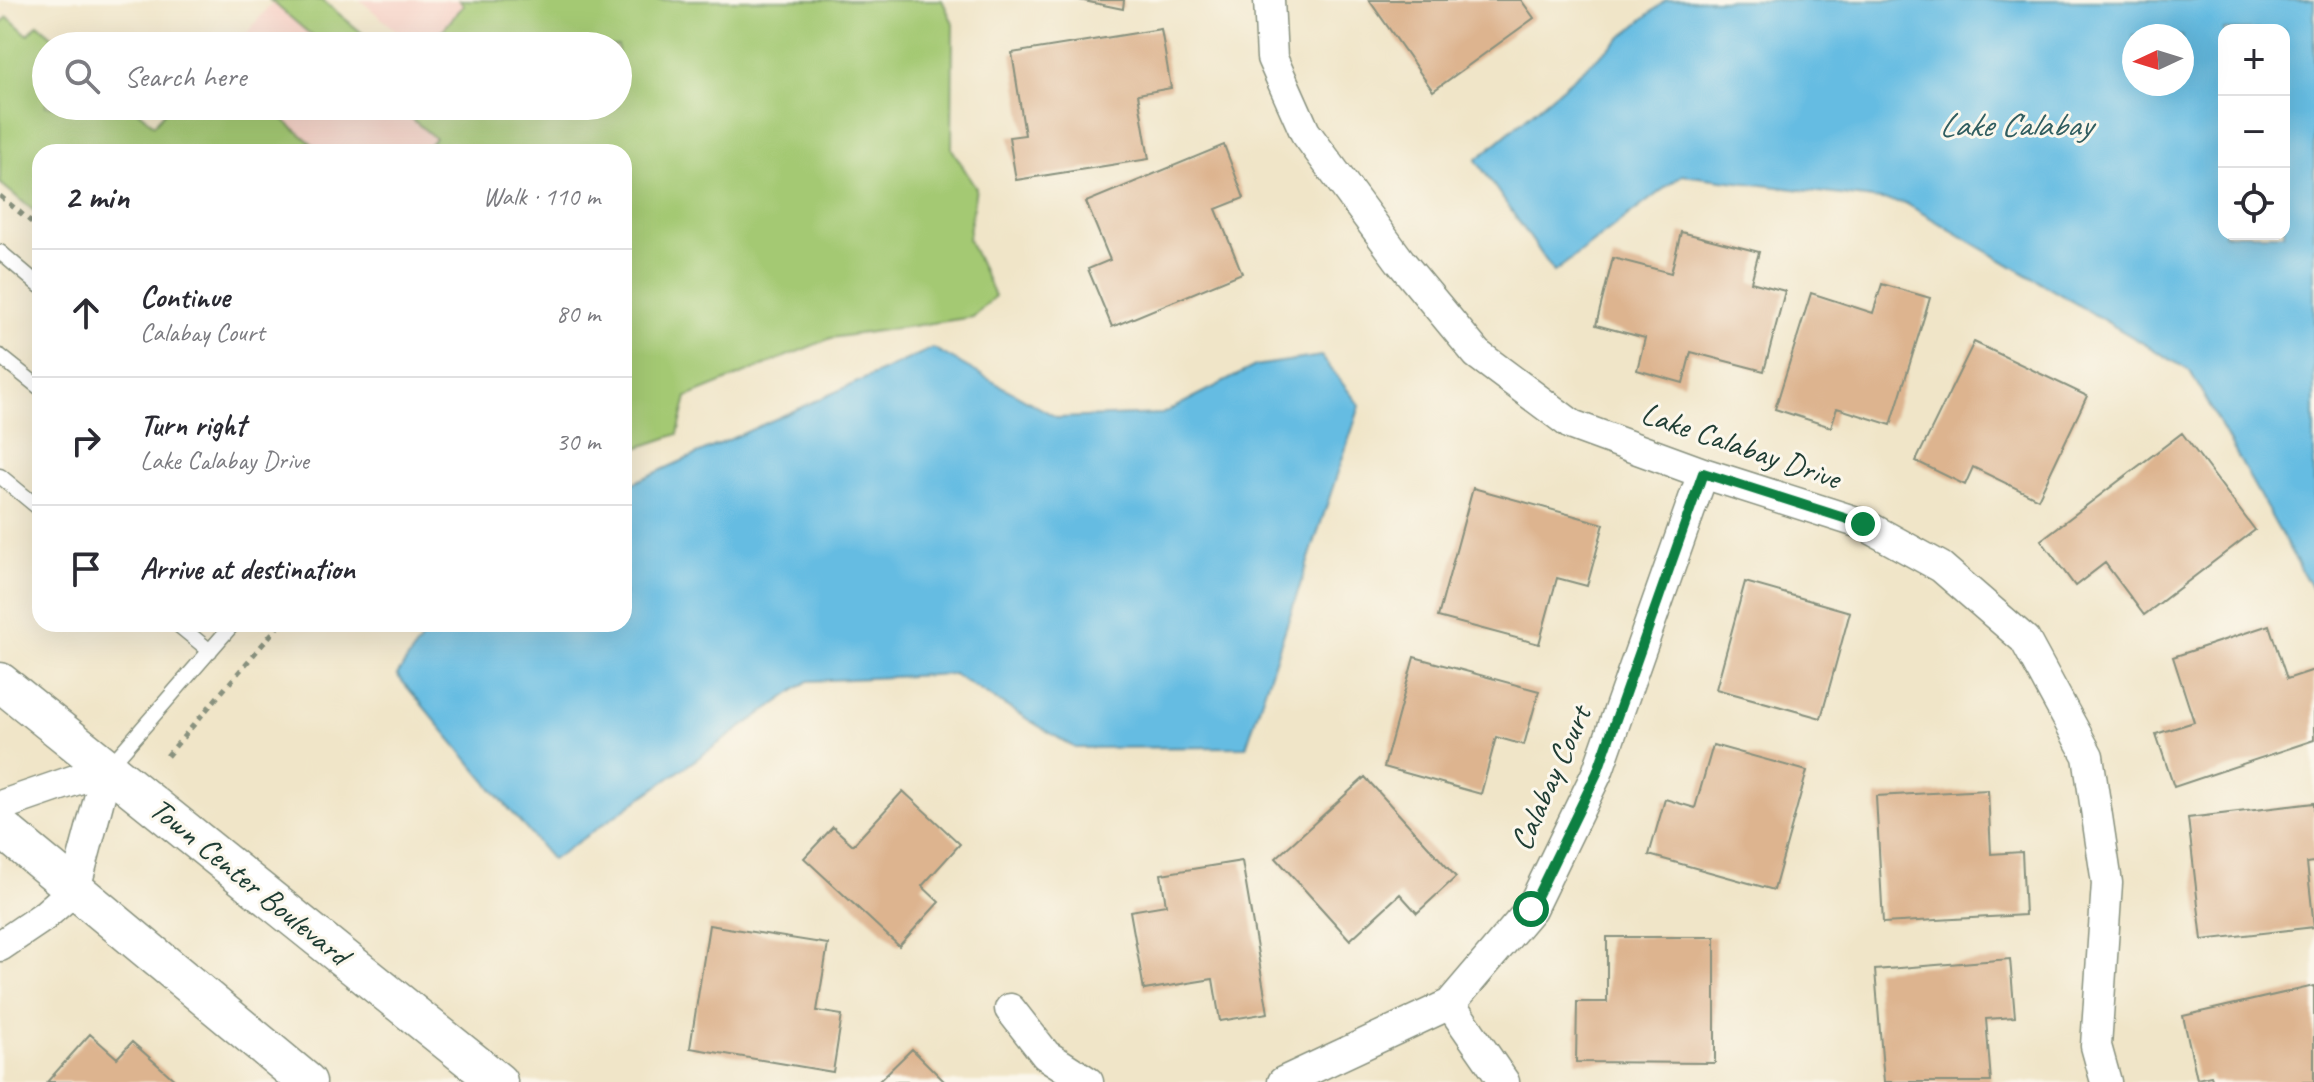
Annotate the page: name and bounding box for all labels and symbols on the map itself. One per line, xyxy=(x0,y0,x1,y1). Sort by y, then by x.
north arrow xyxy=(2122,24,2194,96)
water label: Lake Calabay xyxy=(1939,103,2096,146)
street label: Lake Calabay Drive xyxy=(1636,392,1848,500)
route end xyxy=(1845,506,1881,542)
street label: Calabay Court xyxy=(1501,697,1602,857)
street label: Town Center Boulevard xyxy=(141,788,362,977)
route start xyxy=(1513,891,1549,927)

